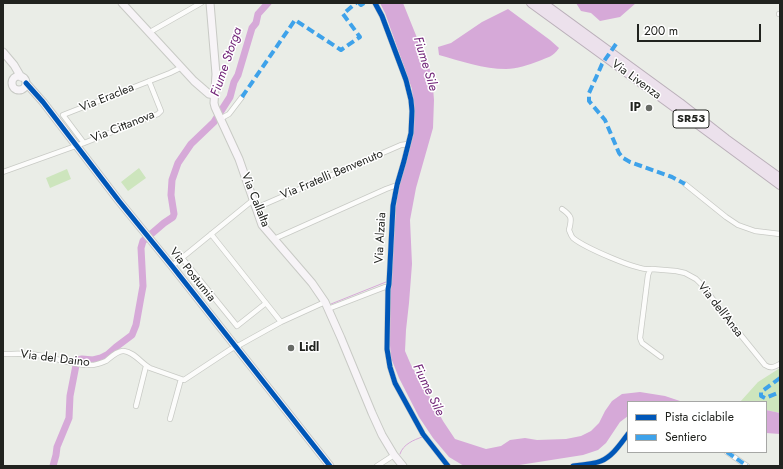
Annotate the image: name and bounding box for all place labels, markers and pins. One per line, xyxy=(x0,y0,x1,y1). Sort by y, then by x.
place label: IP xyxy=(630,101,641,115)
marker: IP xyxy=(644,103,654,113)
place label: Lidl xyxy=(299,341,319,355)
marker: Lidl xyxy=(286,343,296,353)

